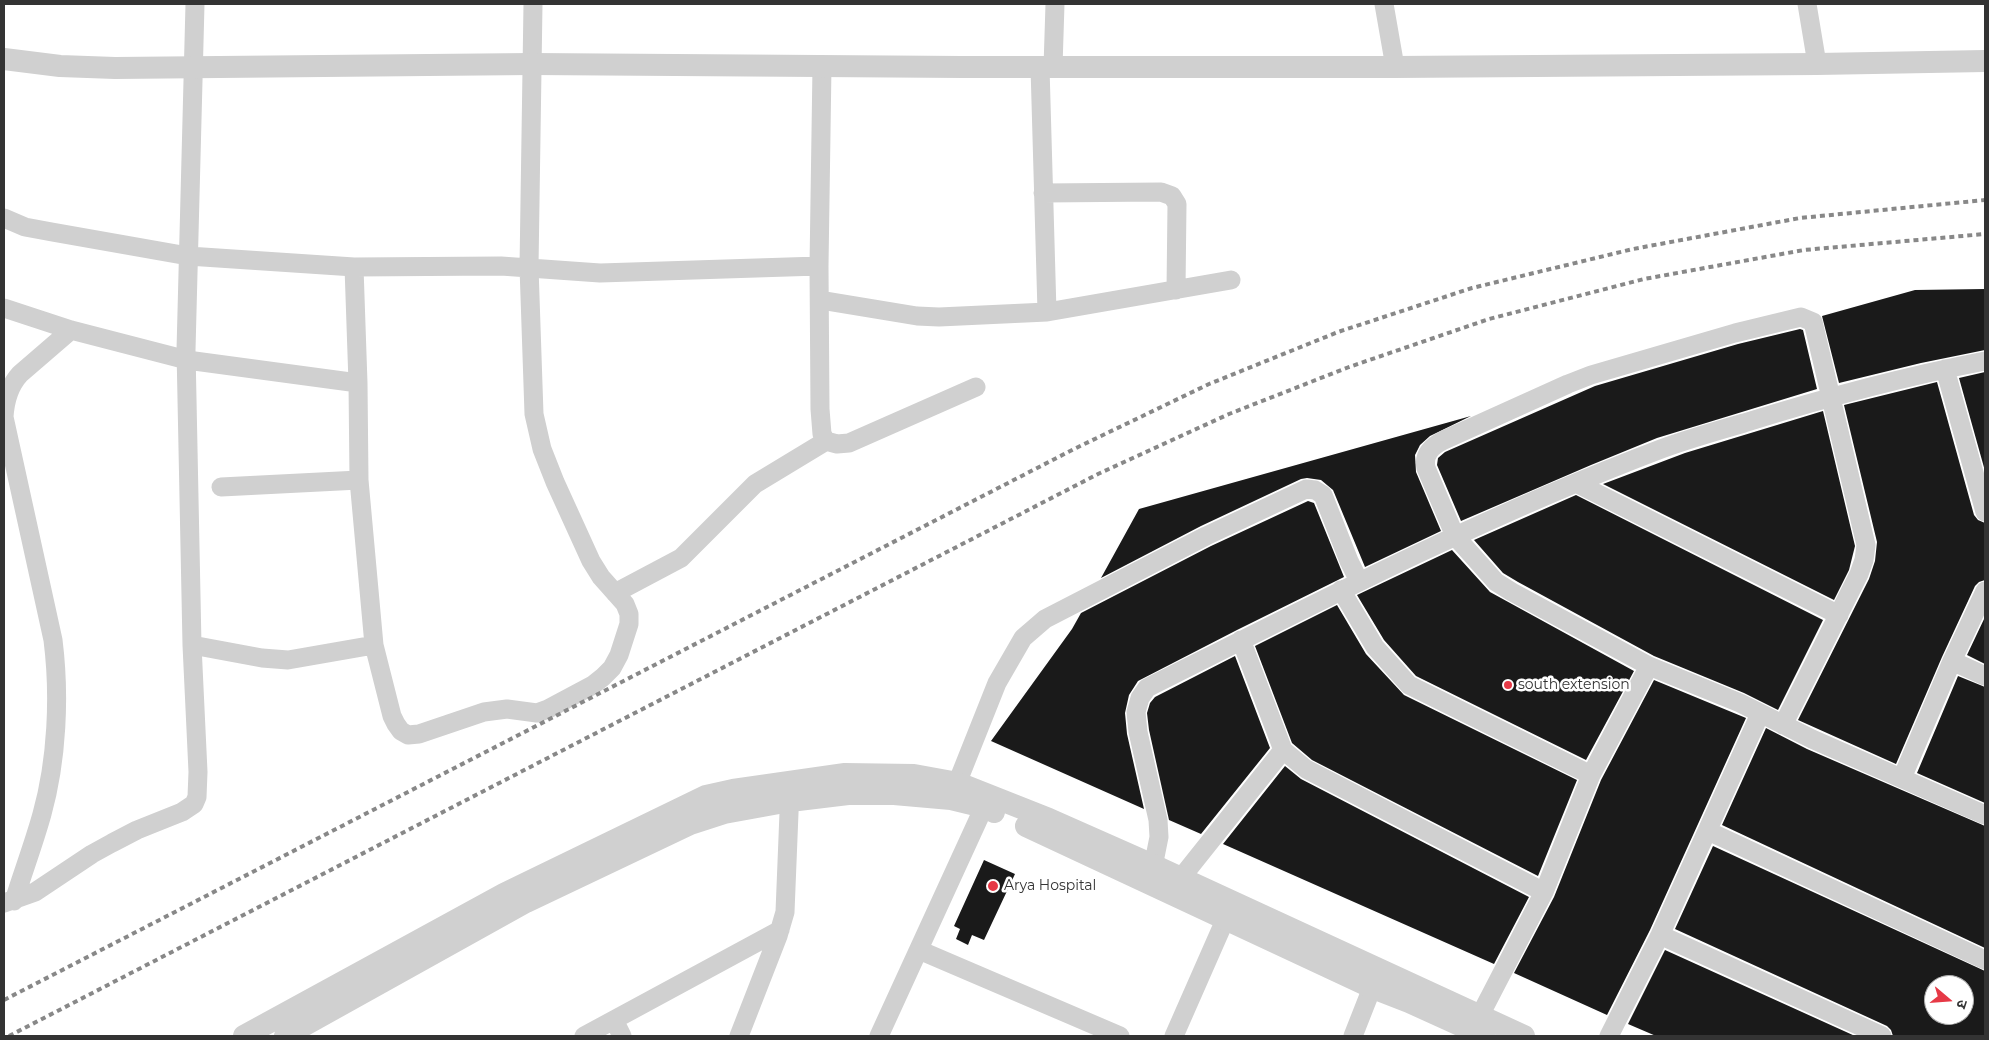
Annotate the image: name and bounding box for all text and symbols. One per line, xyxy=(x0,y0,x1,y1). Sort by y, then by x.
place label: south extension xyxy=(1518,677,1630,693)
marker: south extension xyxy=(1502,679,1514,691)
place label: Arya Hospital xyxy=(1004,878,1096,894)
marker: Arya Hospital xyxy=(986,879,1000,893)
north arrow xyxy=(1924,975,1974,1025)
text: उ xyxy=(1952,998,1972,1011)

